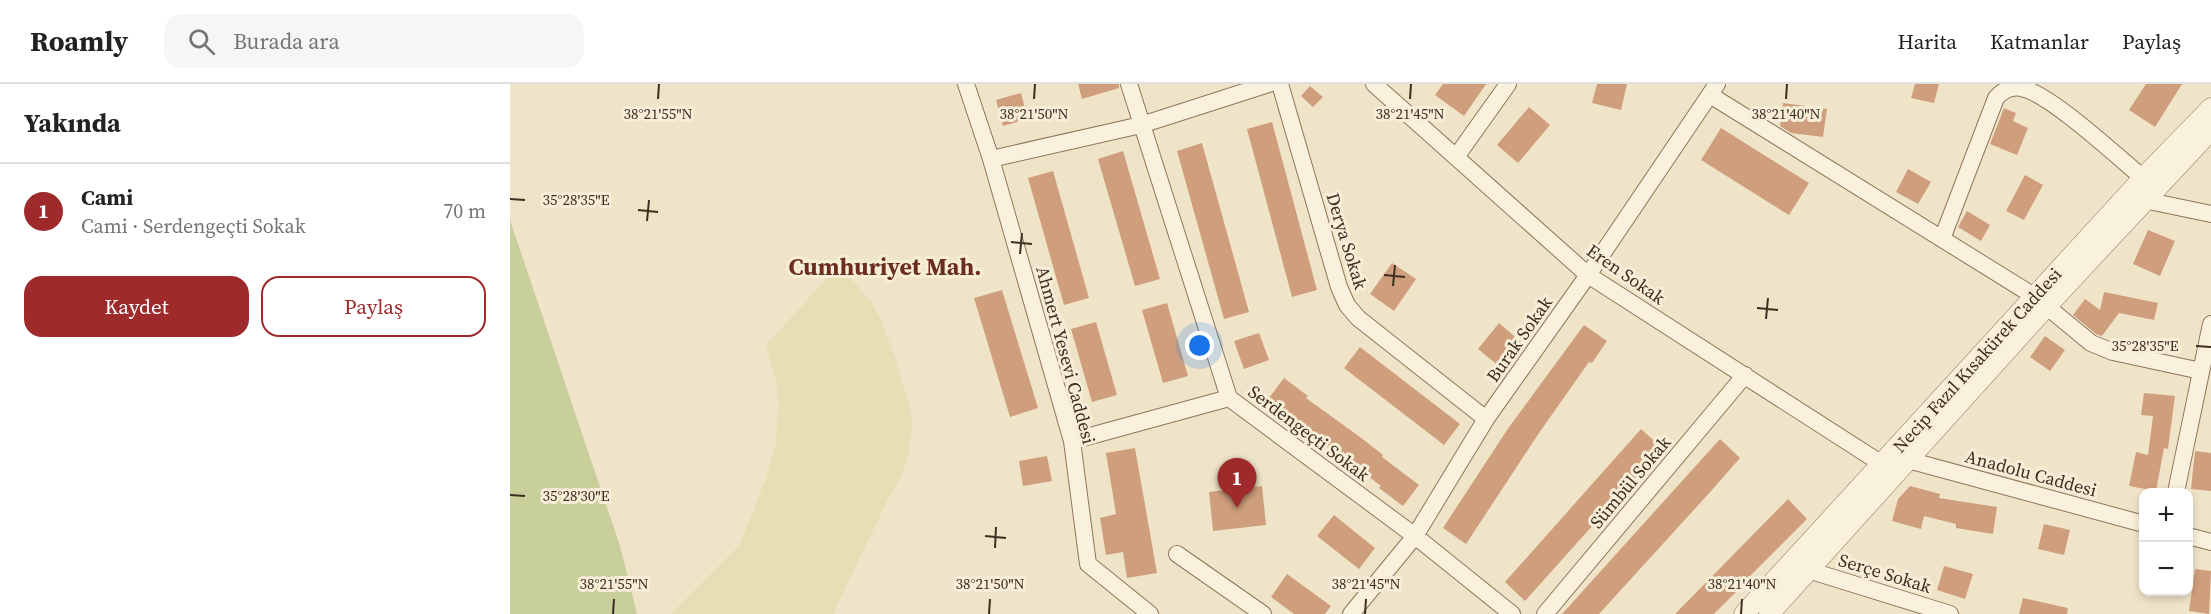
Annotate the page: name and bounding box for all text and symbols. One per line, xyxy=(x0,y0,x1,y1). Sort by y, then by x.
search box xyxy=(164,14,584,68)
text: Roamly xyxy=(30,22,128,60)
icon: search xyxy=(185,25,218,58)
text: Burada ara xyxy=(233,26,340,56)
text: Harita xyxy=(1898,27,1957,56)
text: Katmanlar xyxy=(1990,27,2089,56)
text: Paylaş xyxy=(2122,27,2181,56)
text: 38°21'55"N xyxy=(623,103,693,124)
text: 38°21'50"N xyxy=(999,103,1069,124)
text: 38°21'45"N xyxy=(1375,103,1445,124)
text: 38°21'40"N xyxy=(1751,103,1821,124)
text: Yakında xyxy=(24,105,121,141)
text: Cami xyxy=(81,182,133,212)
text: 35°28'35"E xyxy=(542,189,610,210)
street label: Derya Sokak xyxy=(1320,190,1374,293)
text: 1 xyxy=(38,197,49,225)
text: 70 m xyxy=(443,197,486,225)
text: Cami · Serdengeçti Sokak xyxy=(81,212,306,240)
street label: Eren Sokak xyxy=(1582,238,1670,310)
district label: Cumhuriyet Mah. xyxy=(789,250,981,283)
street label: Necip Fazıl Kısakürek Caddesi xyxy=(1887,262,2067,458)
street label: Ahmert Yesevi Caddesi xyxy=(1030,263,1102,447)
button: Kaydet xyxy=(24,276,249,337)
button: Paylaş xyxy=(261,276,486,337)
street label: Burak Sokak xyxy=(1480,291,1558,387)
your location xyxy=(1185,331,1214,360)
text: 35°28'35"E xyxy=(2111,335,2179,356)
street label: Serdengeçti Sokak xyxy=(1243,379,1375,487)
street label: Sümbül Sokak xyxy=(1584,430,1676,534)
street label: Anadolu Caddesi xyxy=(1963,443,2099,503)
pin: 1 xyxy=(1218,458,1256,508)
text: 35°28'30"E xyxy=(542,485,610,506)
map controls xyxy=(2139,488,2193,596)
button: + xyxy=(2139,488,2193,542)
button: − xyxy=(2139,542,2193,596)
street label: Serçe Sokak xyxy=(1836,547,1935,599)
text: 38°21'55"N xyxy=(579,573,649,594)
text: 38°21'50"N xyxy=(955,573,1025,594)
text: 38°21'45"N xyxy=(1331,573,1401,594)
text: 38°21'40"N xyxy=(1707,573,1777,594)

